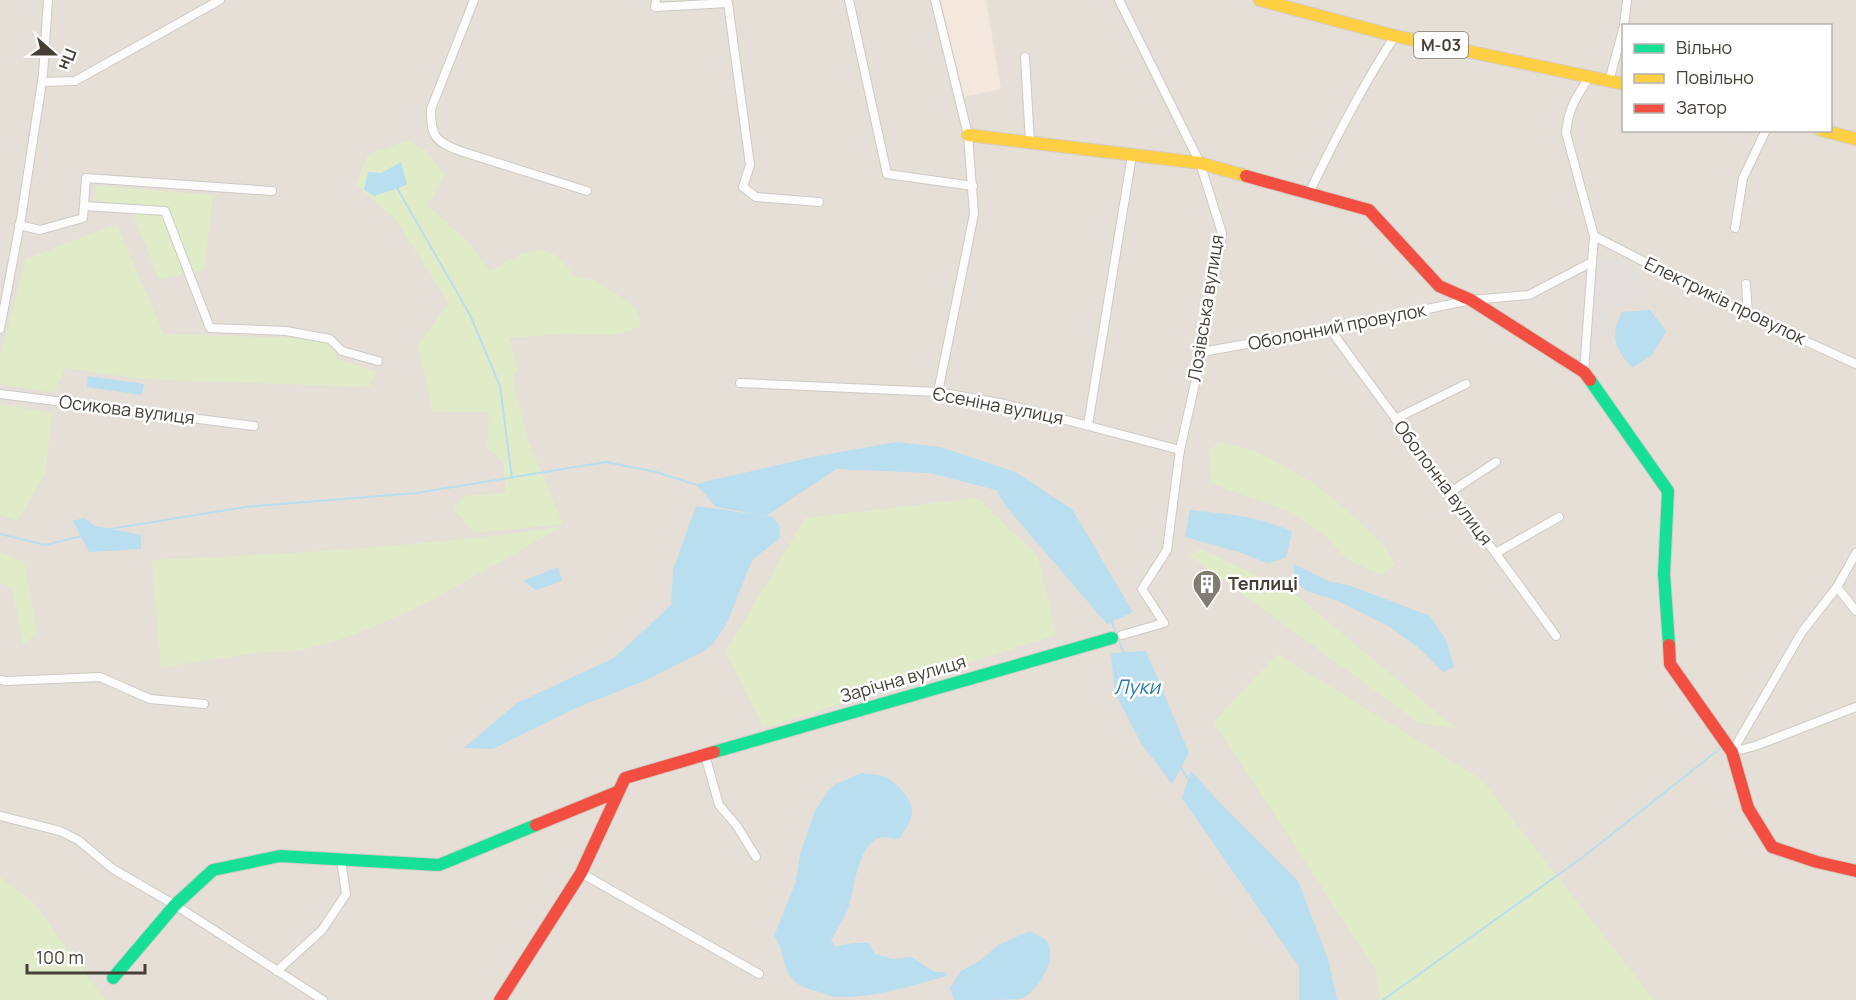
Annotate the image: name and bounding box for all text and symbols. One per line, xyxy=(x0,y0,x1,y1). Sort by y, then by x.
north arrow xyxy=(24,24,84,84)
legend xyxy=(1622,24,1832,132)
road number: М-03 xyxy=(1414,32,1468,58)
text: Вільно xyxy=(1676,35,1732,59)
text: Пн xyxy=(54,45,82,73)
text: Повільно xyxy=(1676,65,1754,89)
text: Затор xyxy=(1676,95,1727,119)
street label: Лозівська вулиця xyxy=(1182,233,1228,383)
street label: Електриків провулок xyxy=(1641,251,1811,350)
street label: Оболонний провулок xyxy=(1246,297,1429,355)
street label: Єсеніна вулиця xyxy=(931,381,1066,429)
street label: Осикова вулиця xyxy=(58,389,196,429)
street label: Оболонна вулиця xyxy=(1389,415,1499,550)
building icon: Теплиці xyxy=(1191,568,1223,610)
place label: Теплиці xyxy=(1228,571,1298,595)
street label: Зарічна вулиця xyxy=(837,649,969,707)
water label: Луки xyxy=(1114,673,1162,700)
scale bar xyxy=(27,937,146,975)
text: 100 m xyxy=(36,945,84,969)

